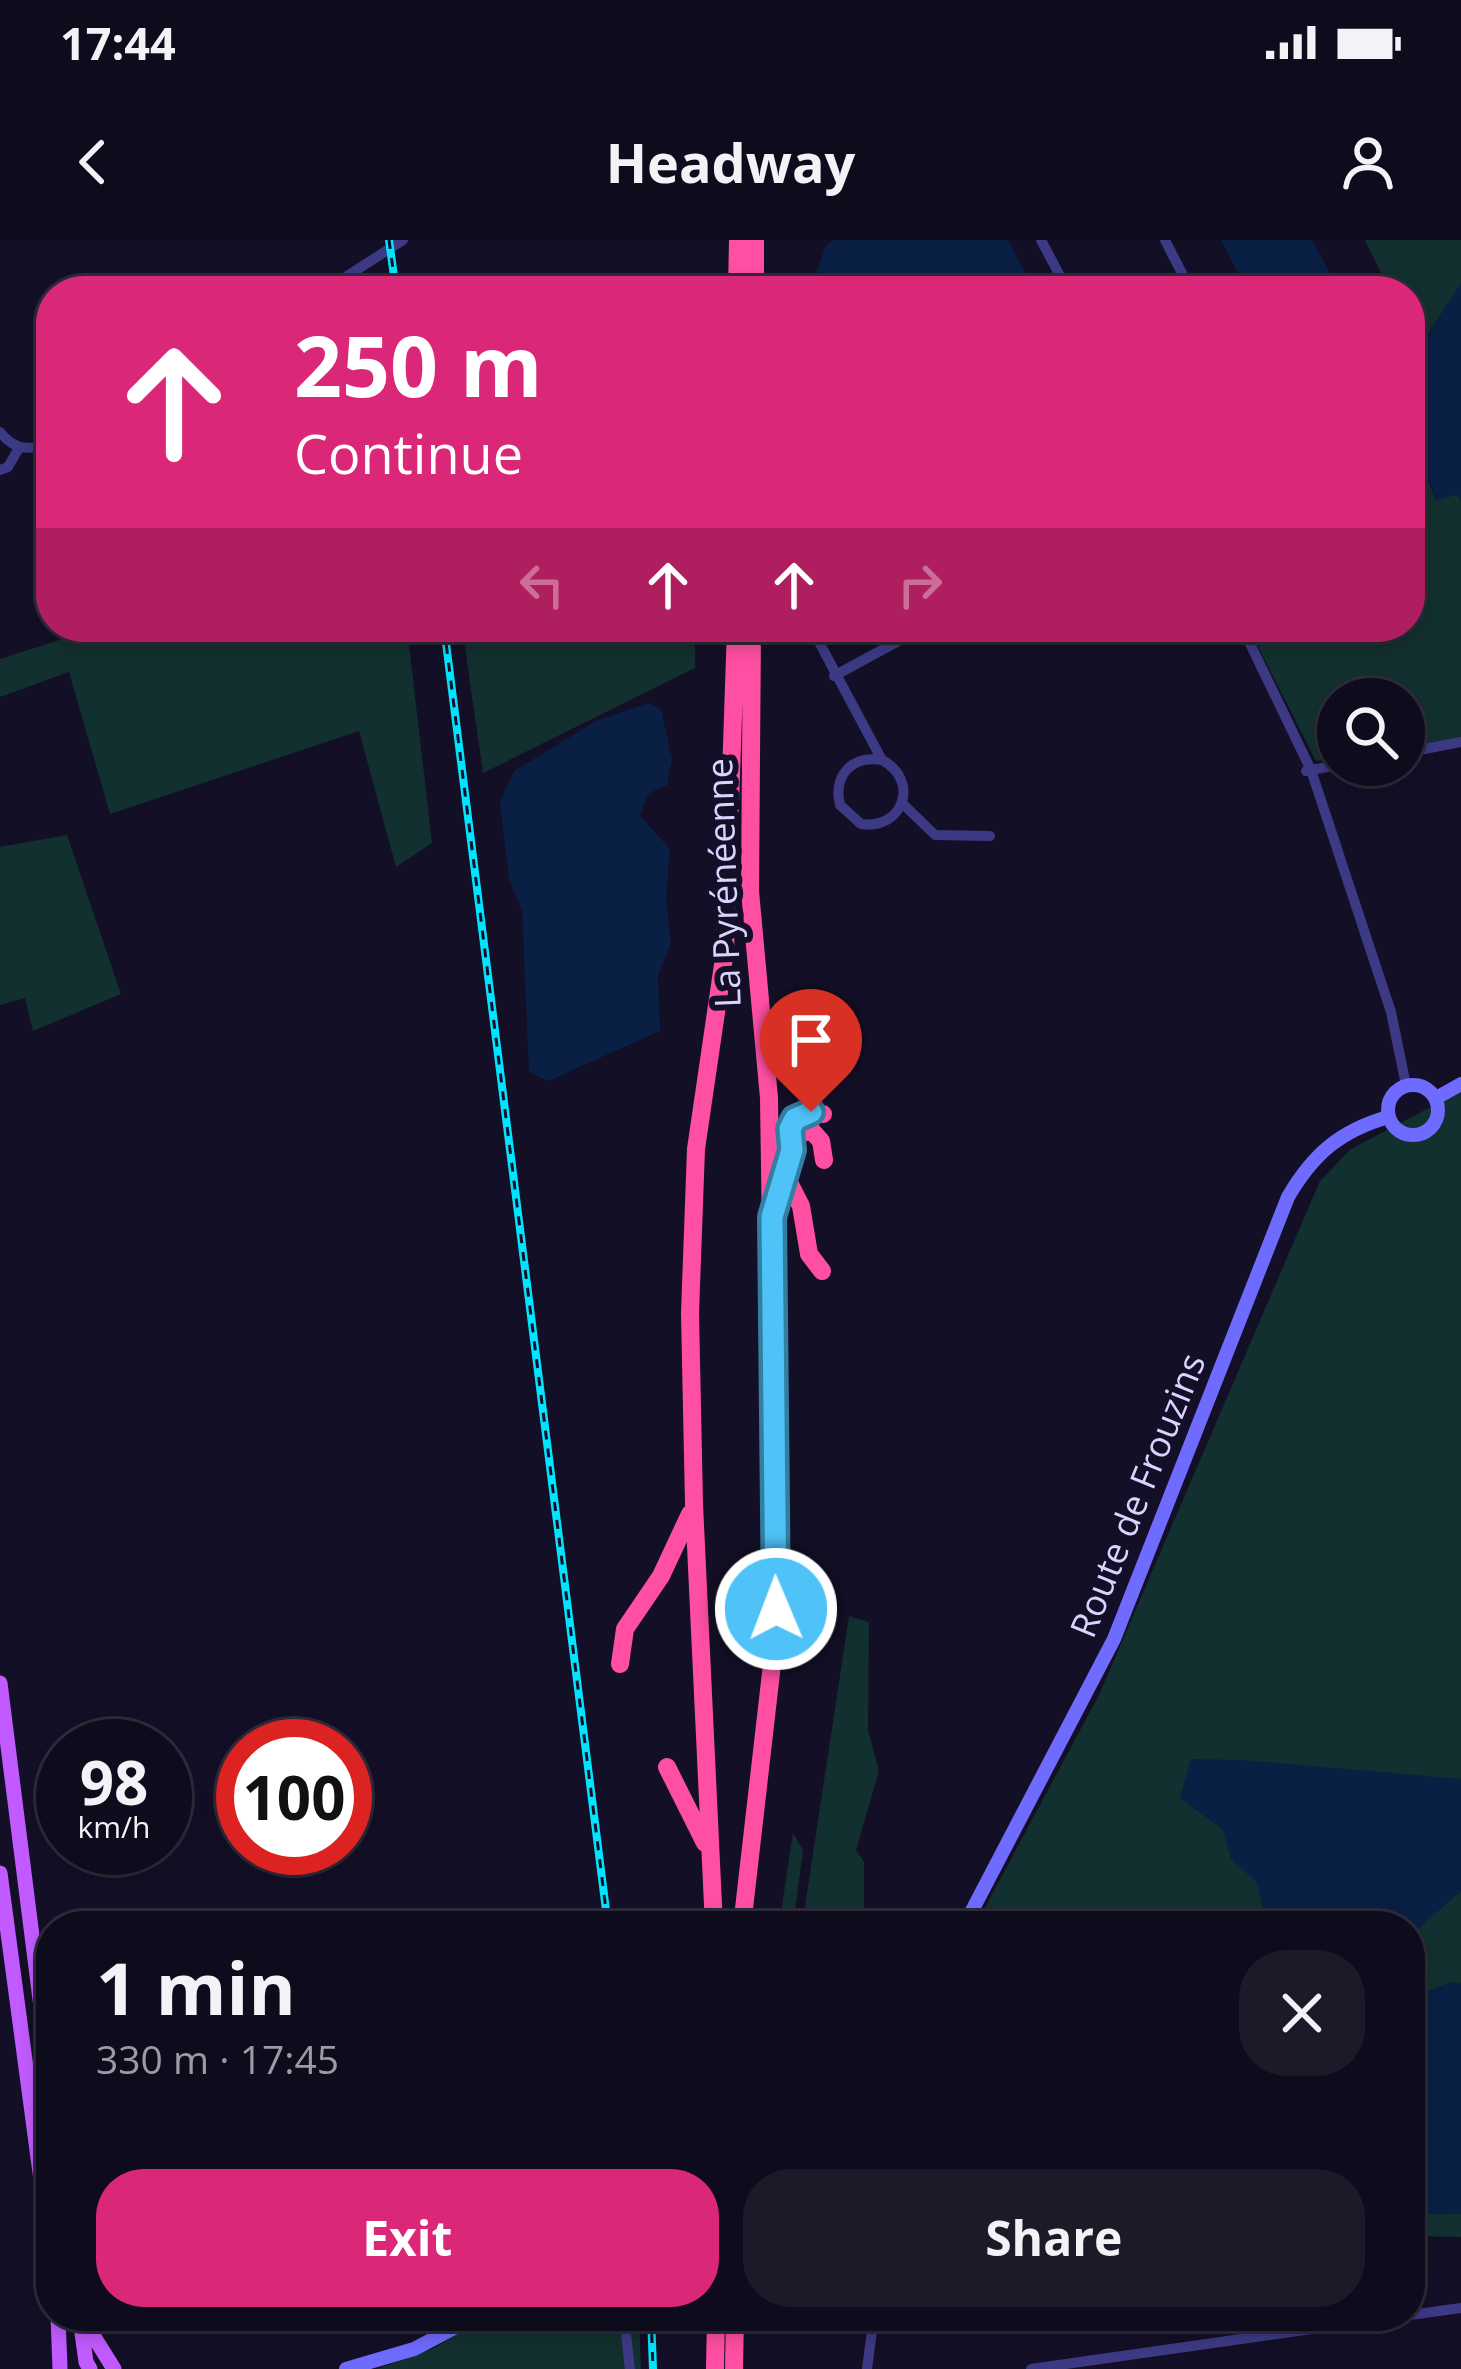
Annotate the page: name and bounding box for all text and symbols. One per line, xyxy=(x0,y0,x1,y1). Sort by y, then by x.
text: 17:44 xyxy=(60,12,176,73)
text: Headway xyxy=(606,125,855,199)
icon: back xyxy=(60,129,126,195)
icon: person xyxy=(1335,129,1401,195)
text: 250 m xyxy=(294,307,542,422)
icon: ahead xyxy=(96,324,252,480)
text: Continue xyxy=(294,416,523,490)
icon: left xyxy=(509,552,575,618)
icon: ahead xyxy=(635,552,701,618)
icon: ahead xyxy=(761,552,827,618)
icon: right xyxy=(887,552,953,618)
map controls xyxy=(1317,678,1425,786)
button: search xyxy=(1317,678,1425,786)
street label: La Pyrénéenne xyxy=(694,757,752,1009)
pin xyxy=(760,989,862,1112)
icon: arrive xyxy=(778,1007,844,1073)
street label: Route de Frouzins xyxy=(1058,1346,1216,1644)
position arrow xyxy=(713,1546,839,1672)
speed limit sign: 100 xyxy=(216,1719,372,1875)
text: 98 xyxy=(80,1741,148,1823)
text: km/h xyxy=(78,1806,150,1847)
text: 1 min xyxy=(96,1938,296,2036)
button: close xyxy=(1239,1950,1365,2076)
text: 330 m · 17:45 xyxy=(96,2032,339,2085)
button: Exit xyxy=(96,2169,719,2307)
button: Share xyxy=(743,2169,1365,2307)

